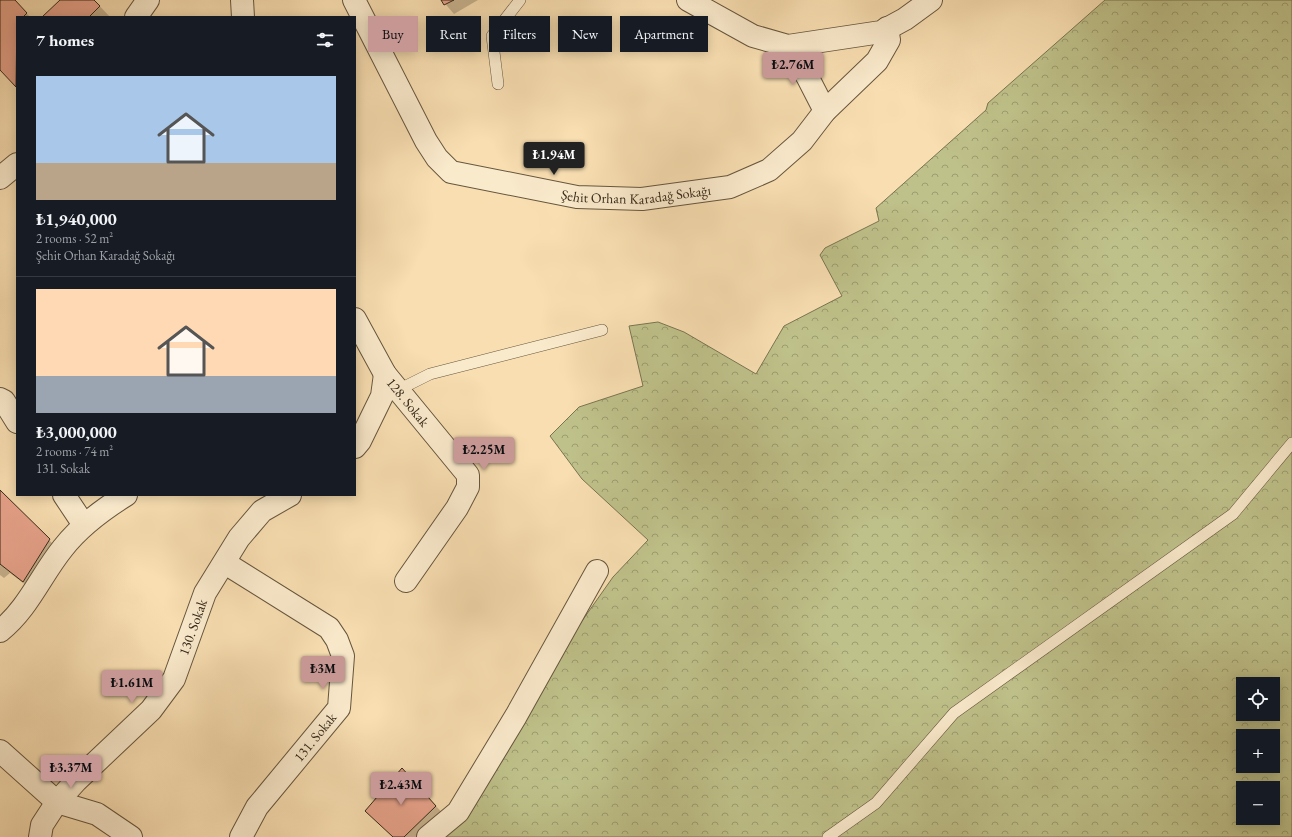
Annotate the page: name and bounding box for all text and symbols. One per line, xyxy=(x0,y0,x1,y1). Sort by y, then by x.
chip: Buy xyxy=(368,16,418,52)
chip: Rent xyxy=(426,16,481,52)
chip: Filters xyxy=(489,16,550,52)
chip: New xyxy=(558,16,612,52)
chip: Apartment xyxy=(620,16,708,52)
text: 7 homes xyxy=(36,29,94,51)
icon: filters xyxy=(314,29,336,51)
pin: ₺2.76M xyxy=(760,52,826,86)
text: ₺2.76M xyxy=(772,56,814,73)
icon: home xyxy=(150,102,222,174)
pin: ₺1.94M xyxy=(521,142,587,176)
text: ₺1.94M xyxy=(533,146,575,163)
street label: Şehit Orhan Karadağ Sokağı xyxy=(560,181,712,208)
text: ₺1,940,000 xyxy=(36,208,117,230)
text: 2 rooms · 52 m² xyxy=(36,230,113,247)
text: Şehit Orhan Karadağ Sokağı xyxy=(36,247,175,264)
icon: home xyxy=(150,315,222,387)
street label: 128. Sokak xyxy=(383,374,434,431)
text: ₺3,000,000 xyxy=(36,421,117,443)
pin: ₺2.25M xyxy=(451,437,517,471)
text: ₺2.25M xyxy=(463,441,505,458)
text: 2 rooms · 74 m² xyxy=(36,443,113,460)
text: 131. Sokak xyxy=(36,460,90,477)
street label: 130. Sokak xyxy=(174,596,211,658)
pin: ₺3M xyxy=(304,656,342,690)
text: ₺3M xyxy=(310,660,336,677)
pin: ₺1.61M xyxy=(99,670,165,704)
text: ₺1.61M xyxy=(111,674,153,691)
map controls xyxy=(1236,677,1280,825)
button: locate xyxy=(1236,677,1280,721)
street label: 131. Sokak xyxy=(290,708,341,765)
button: + xyxy=(1236,729,1280,773)
pin: ₺3.37M xyxy=(38,755,104,789)
text: ₺3.37M xyxy=(50,759,92,776)
pin: ₺2.43M xyxy=(368,772,434,806)
text: ₺2.43M xyxy=(380,776,422,793)
button: − xyxy=(1236,781,1280,825)

